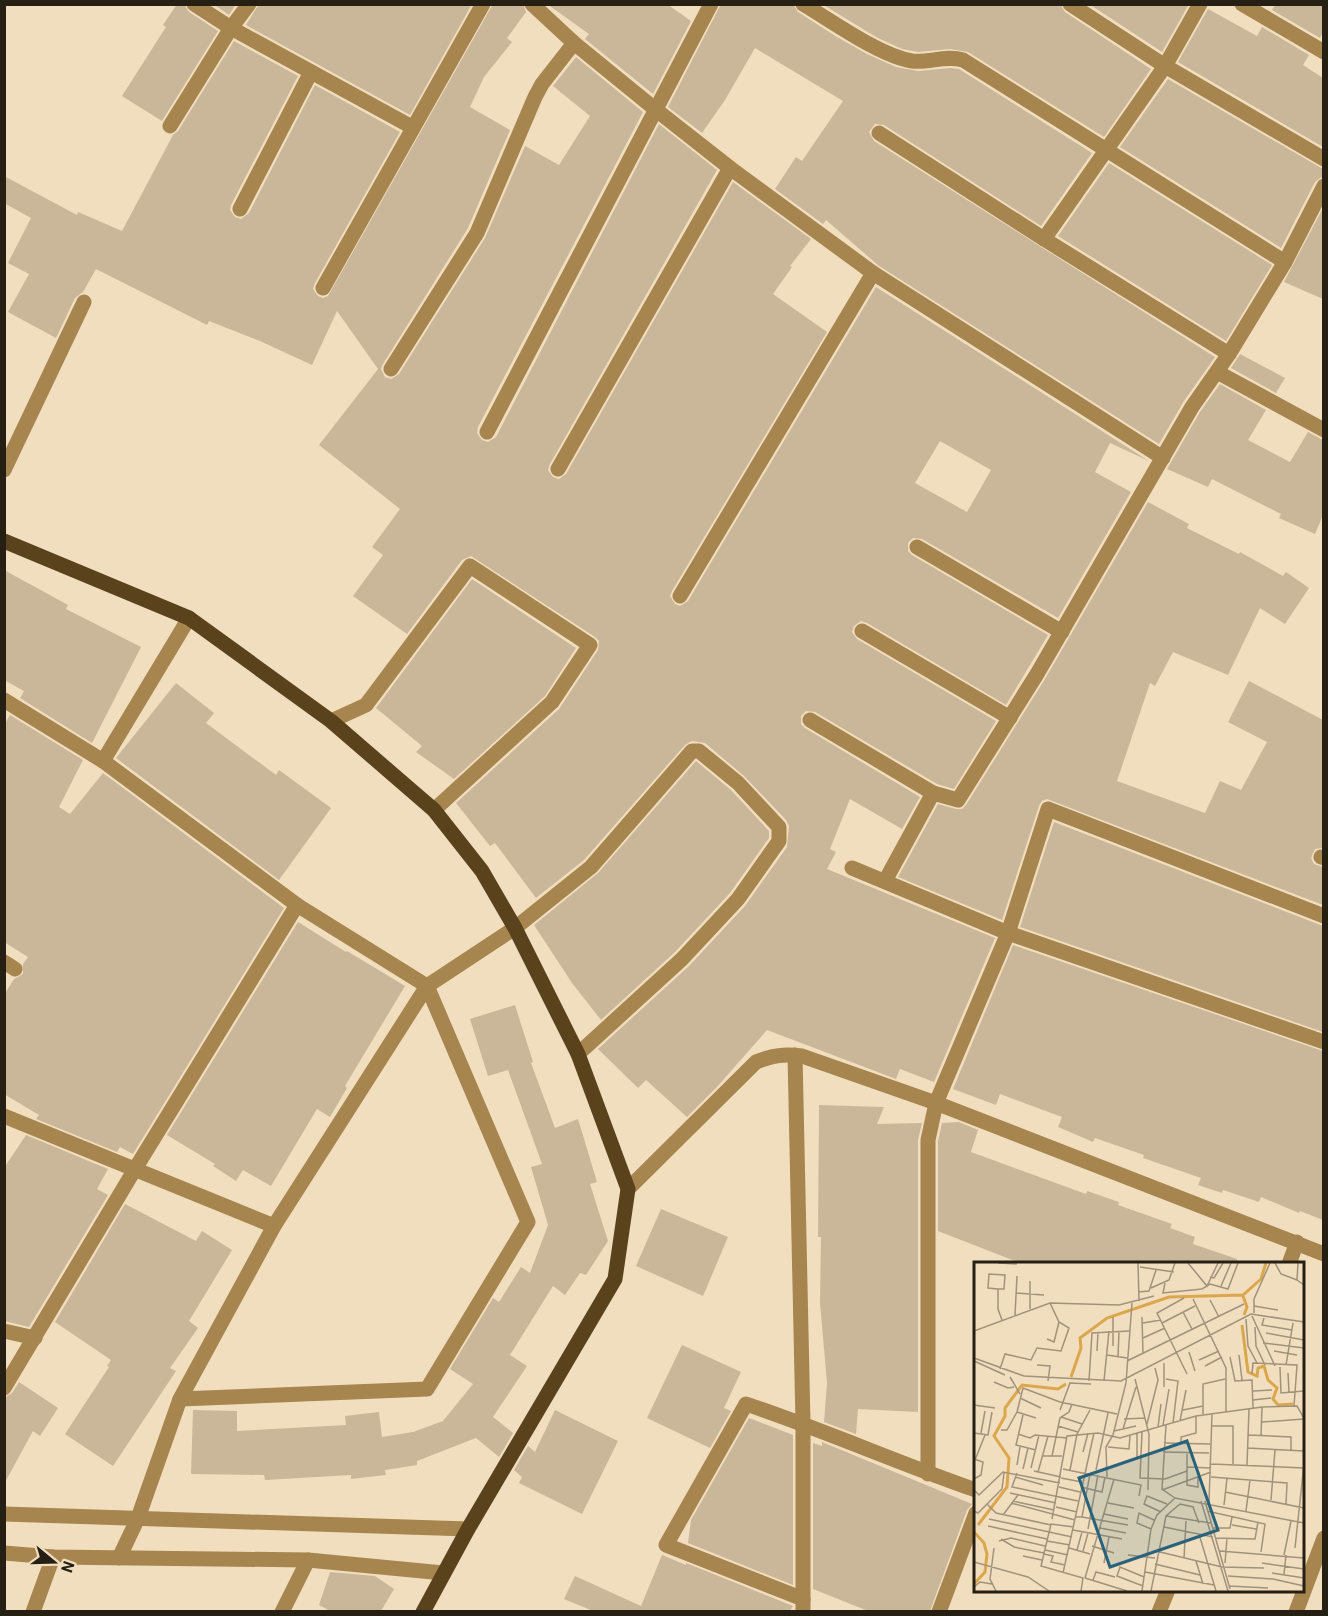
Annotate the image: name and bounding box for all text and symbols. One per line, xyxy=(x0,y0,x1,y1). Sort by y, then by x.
inset map xyxy=(974,1262,1304,1592)
north arrow xyxy=(24,1532,84,1592)
text: N xyxy=(58,1559,79,1575)

